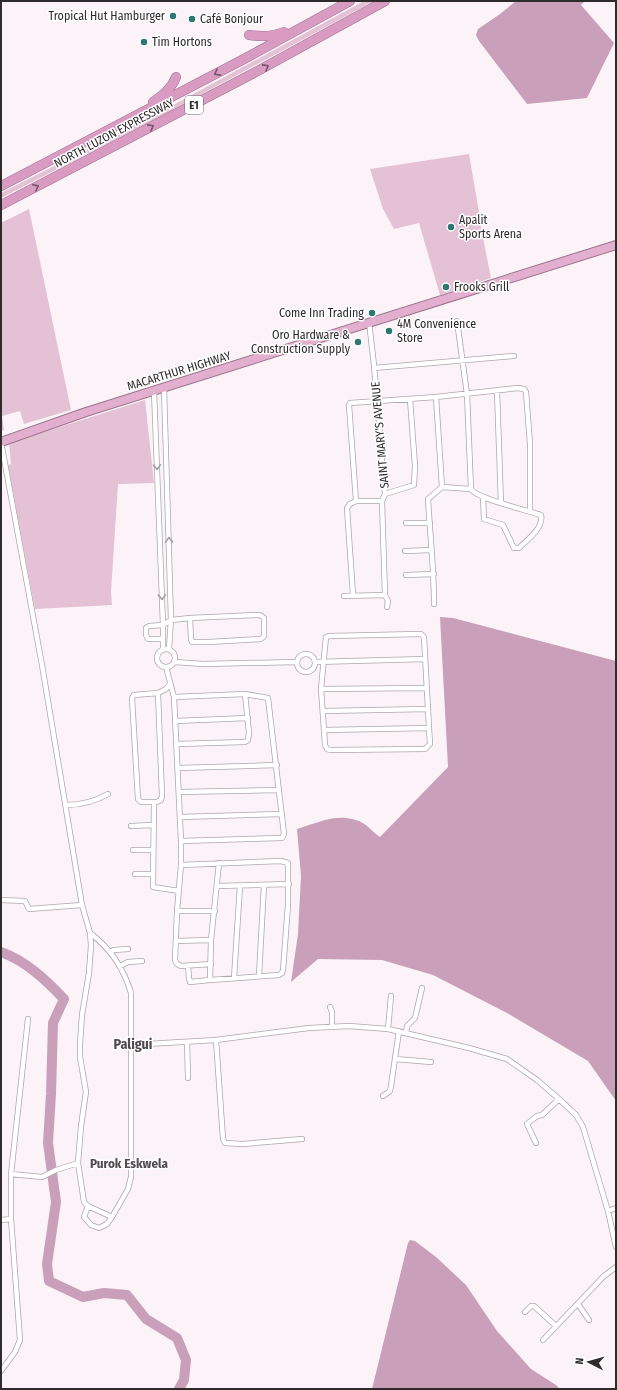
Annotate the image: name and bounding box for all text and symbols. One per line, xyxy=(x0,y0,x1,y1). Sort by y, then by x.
place label: Tropical Hut Hamburger xyxy=(49,9,166,23)
marker: Tropical Hut Hamburger xyxy=(168,11,178,21)
place label: Café Bonjour xyxy=(200,12,264,26)
marker: Café Bonjour xyxy=(187,14,197,24)
place label: Tim Hortons xyxy=(152,35,212,49)
marker: Tim Hortons xyxy=(139,37,149,47)
one-way arrow xyxy=(262,64,269,71)
one-way arrow xyxy=(214,68,221,76)
street label: NORTH LUZON EXPRESSWAY xyxy=(52,95,176,171)
road number: E1 xyxy=(185,96,203,114)
one-way arrow xyxy=(147,125,154,132)
one-way arrow xyxy=(32,184,39,192)
place label: Apalit Sports Arena xyxy=(459,213,522,241)
marker: Apalit Sports Arena xyxy=(446,222,456,232)
place label: Frooks Grill xyxy=(454,280,509,294)
marker: Frooks Grill xyxy=(441,282,451,292)
place label: Come Inn Trading xyxy=(279,306,364,320)
marker: Come Inn Trading xyxy=(367,308,377,318)
place label: 4M Convenience Store xyxy=(397,317,476,345)
marker: 4M Convenience Store xyxy=(384,326,394,336)
place label: Oro Hardware & Construction Supply xyxy=(251,328,351,356)
marker: Oro Hardware & Construction Supply xyxy=(353,337,363,347)
street label: MACARTHUR HIGHWAY xyxy=(125,349,233,393)
street label: SAINT MARY'S AVENUE xyxy=(368,381,392,489)
one-way arrow xyxy=(153,464,162,470)
one-way arrow xyxy=(164,537,173,543)
one-way arrow xyxy=(158,594,167,600)
district label: Paligui xyxy=(114,1036,153,1053)
district label: Purok Eskwela xyxy=(90,1156,169,1171)
north arrow xyxy=(569,1342,609,1382)
text: N xyxy=(573,1357,586,1365)

